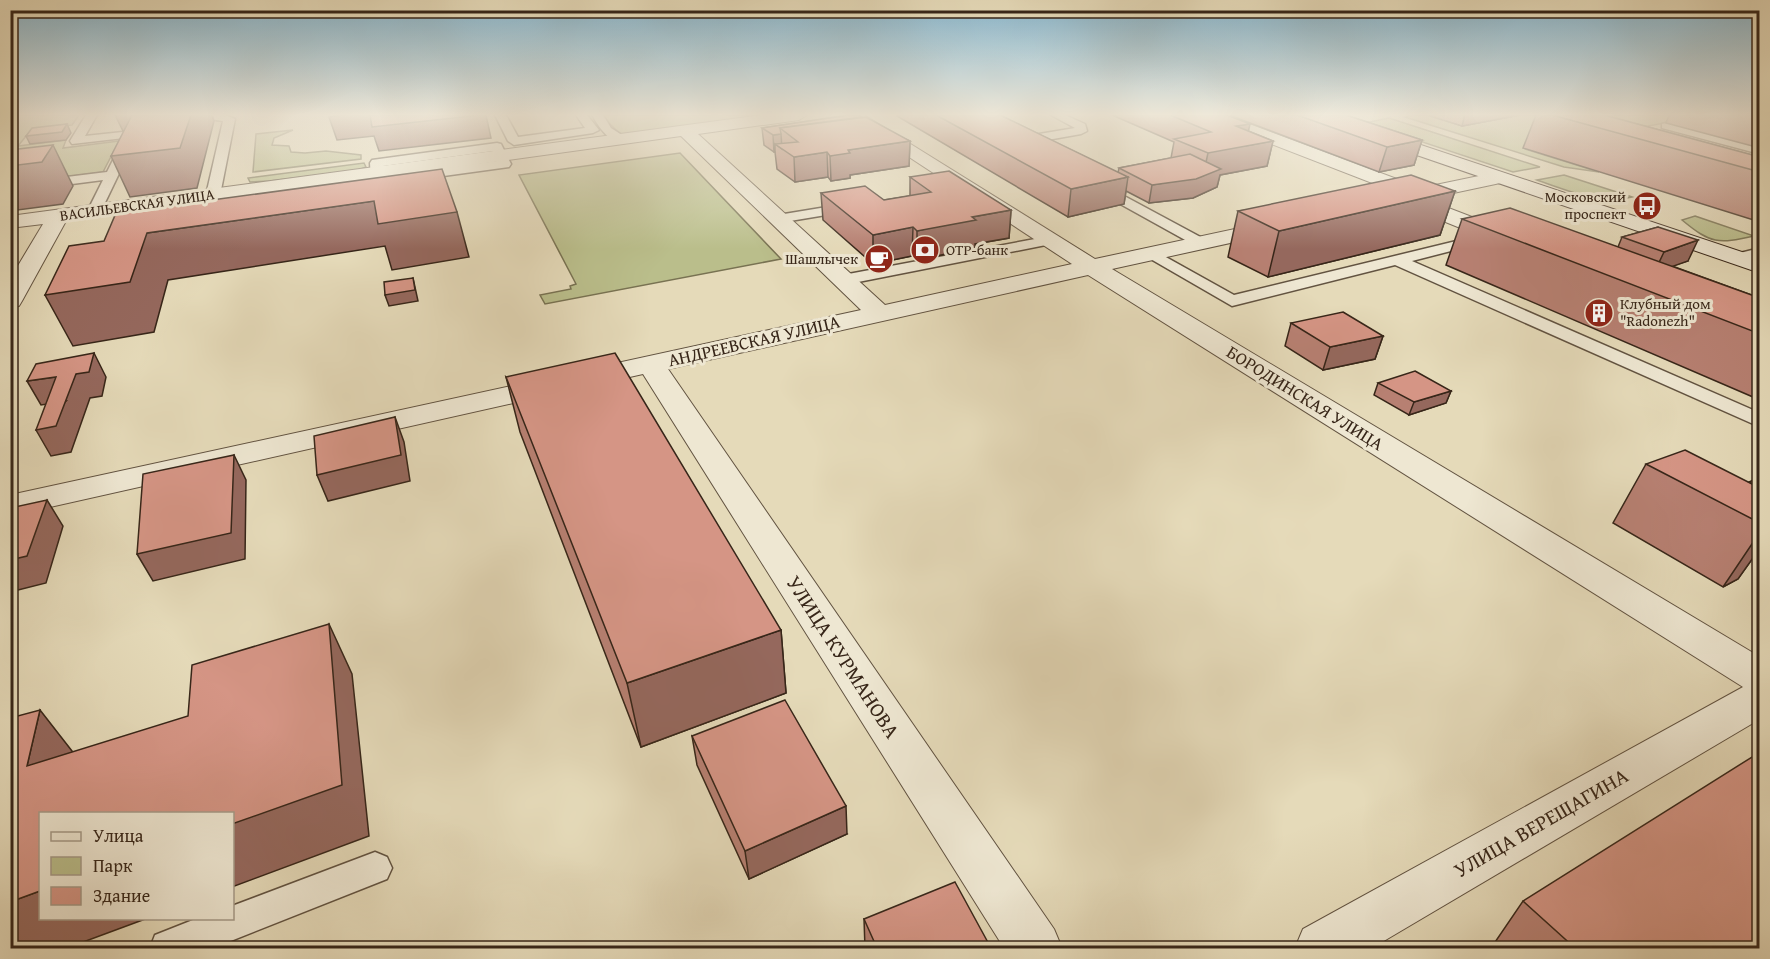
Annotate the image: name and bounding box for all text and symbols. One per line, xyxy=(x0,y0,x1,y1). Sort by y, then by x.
street label: ВАСИЛЬЕВСКАЯ УЛИЦА xyxy=(58,183,216,226)
place label: Московский проспект xyxy=(1545,186,1627,224)
bus stop icon: Московский проспект xyxy=(1631,190,1663,222)
bank icon: OTP-банк xyxy=(909,234,941,266)
place label: OTP-банк xyxy=(946,239,1008,260)
cafe icon: Шашлычек xyxy=(863,243,895,275)
place label: Шашлычек xyxy=(785,248,858,269)
place label: Клубный дом "Radonezh" xyxy=(1620,293,1711,331)
building icon: Клубный дом "Radonezh" xyxy=(1583,297,1615,329)
street label: АНДРЕЕВСКАЯ УЛИЦА xyxy=(665,308,843,373)
street label: БОРОДИНСКАЯ УЛИЦА xyxy=(1222,338,1389,457)
street label: УЛИЦА КУРМАНОВА xyxy=(779,569,908,745)
street label: УЛИЦА ВЕРЕЩАГИНА xyxy=(1448,760,1634,885)
legend xyxy=(39,812,234,920)
text: Улица xyxy=(93,822,144,849)
text: Парк xyxy=(93,852,133,879)
text: Здание xyxy=(93,882,150,909)

